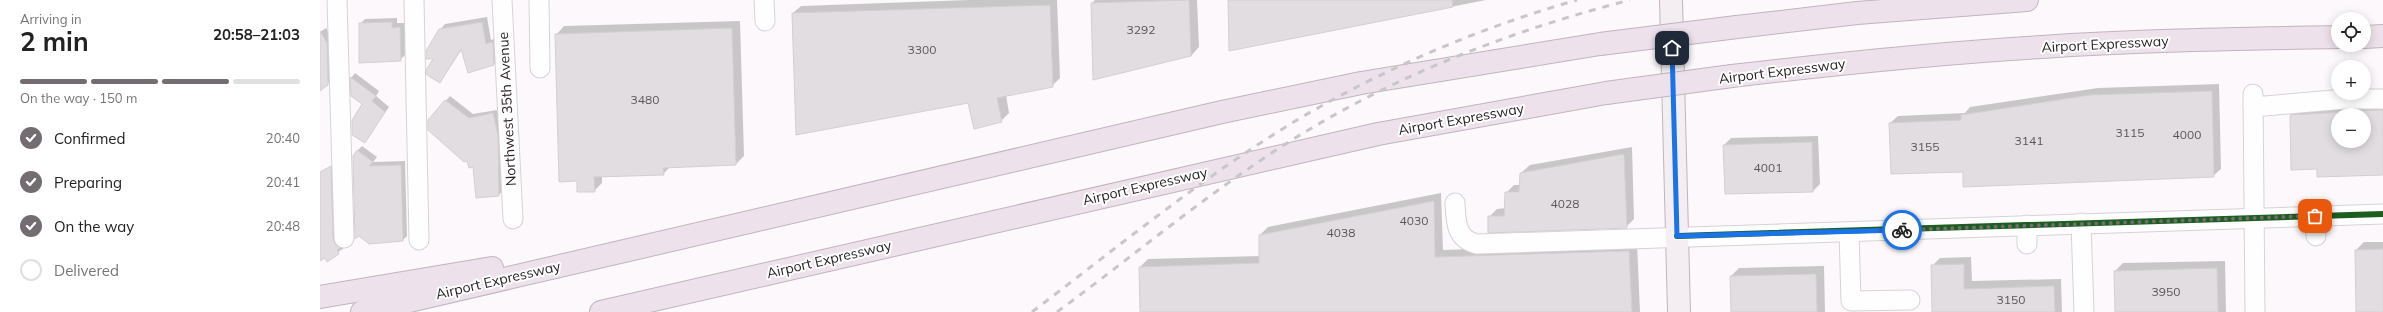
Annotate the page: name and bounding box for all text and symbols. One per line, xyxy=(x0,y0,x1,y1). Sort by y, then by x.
text: Arriving in xyxy=(20,11,82,27)
map controls xyxy=(2331,12,2371,148)
button: locate xyxy=(2331,12,2371,52)
house number: 3292 xyxy=(1127,22,1155,37)
text: 2 min xyxy=(20,25,89,58)
text: 20:58–21:03 xyxy=(213,25,300,44)
street label: Northwest 35th Avenue xyxy=(494,31,520,187)
pin xyxy=(1655,31,1689,65)
street label: Airport Expressway xyxy=(2041,32,2170,56)
icon: home xyxy=(1661,37,1683,59)
house number: 3300 xyxy=(908,42,936,57)
street label: Airport Expressway xyxy=(1718,54,1847,88)
button: + xyxy=(2331,60,2371,100)
text: On the way · 150 m xyxy=(20,90,137,106)
house number: 3480 xyxy=(631,92,659,107)
street label: Airport Expressway xyxy=(1397,99,1526,139)
button: − xyxy=(2331,108,2371,148)
house number: 3115 xyxy=(2116,125,2144,140)
icon: check xyxy=(20,127,42,149)
house number: 4000 xyxy=(2173,127,2201,142)
text: Confirmed xyxy=(54,129,125,148)
text: 20:40 xyxy=(266,130,300,146)
house number: 3141 xyxy=(2015,133,2043,148)
house number: 3155 xyxy=(1911,139,1939,154)
house number: 4001 xyxy=(1754,160,1782,175)
street label: Airport Expressway xyxy=(1081,163,1210,209)
icon: check xyxy=(20,171,42,193)
text: Preparing xyxy=(54,173,122,192)
text: 20:41 xyxy=(266,174,300,190)
house number: 4028 xyxy=(1551,196,1579,211)
pin xyxy=(2298,199,2332,233)
icon: bag xyxy=(2304,205,2326,227)
courier xyxy=(1882,210,1922,250)
house number: 4030 xyxy=(1400,213,1428,228)
icon: check xyxy=(20,215,42,237)
text: On the way xyxy=(54,217,134,236)
text: 20:48 xyxy=(266,218,300,234)
icon: bike xyxy=(1891,219,1913,241)
house number: 4038 xyxy=(1327,225,1355,240)
street label: Airport Expressway xyxy=(765,236,894,282)
street label: Airport Expressway xyxy=(434,257,563,303)
text: Delivered xyxy=(54,261,119,280)
house number: 3950 xyxy=(2152,284,2180,299)
house number: 3150 xyxy=(1997,292,2025,307)

